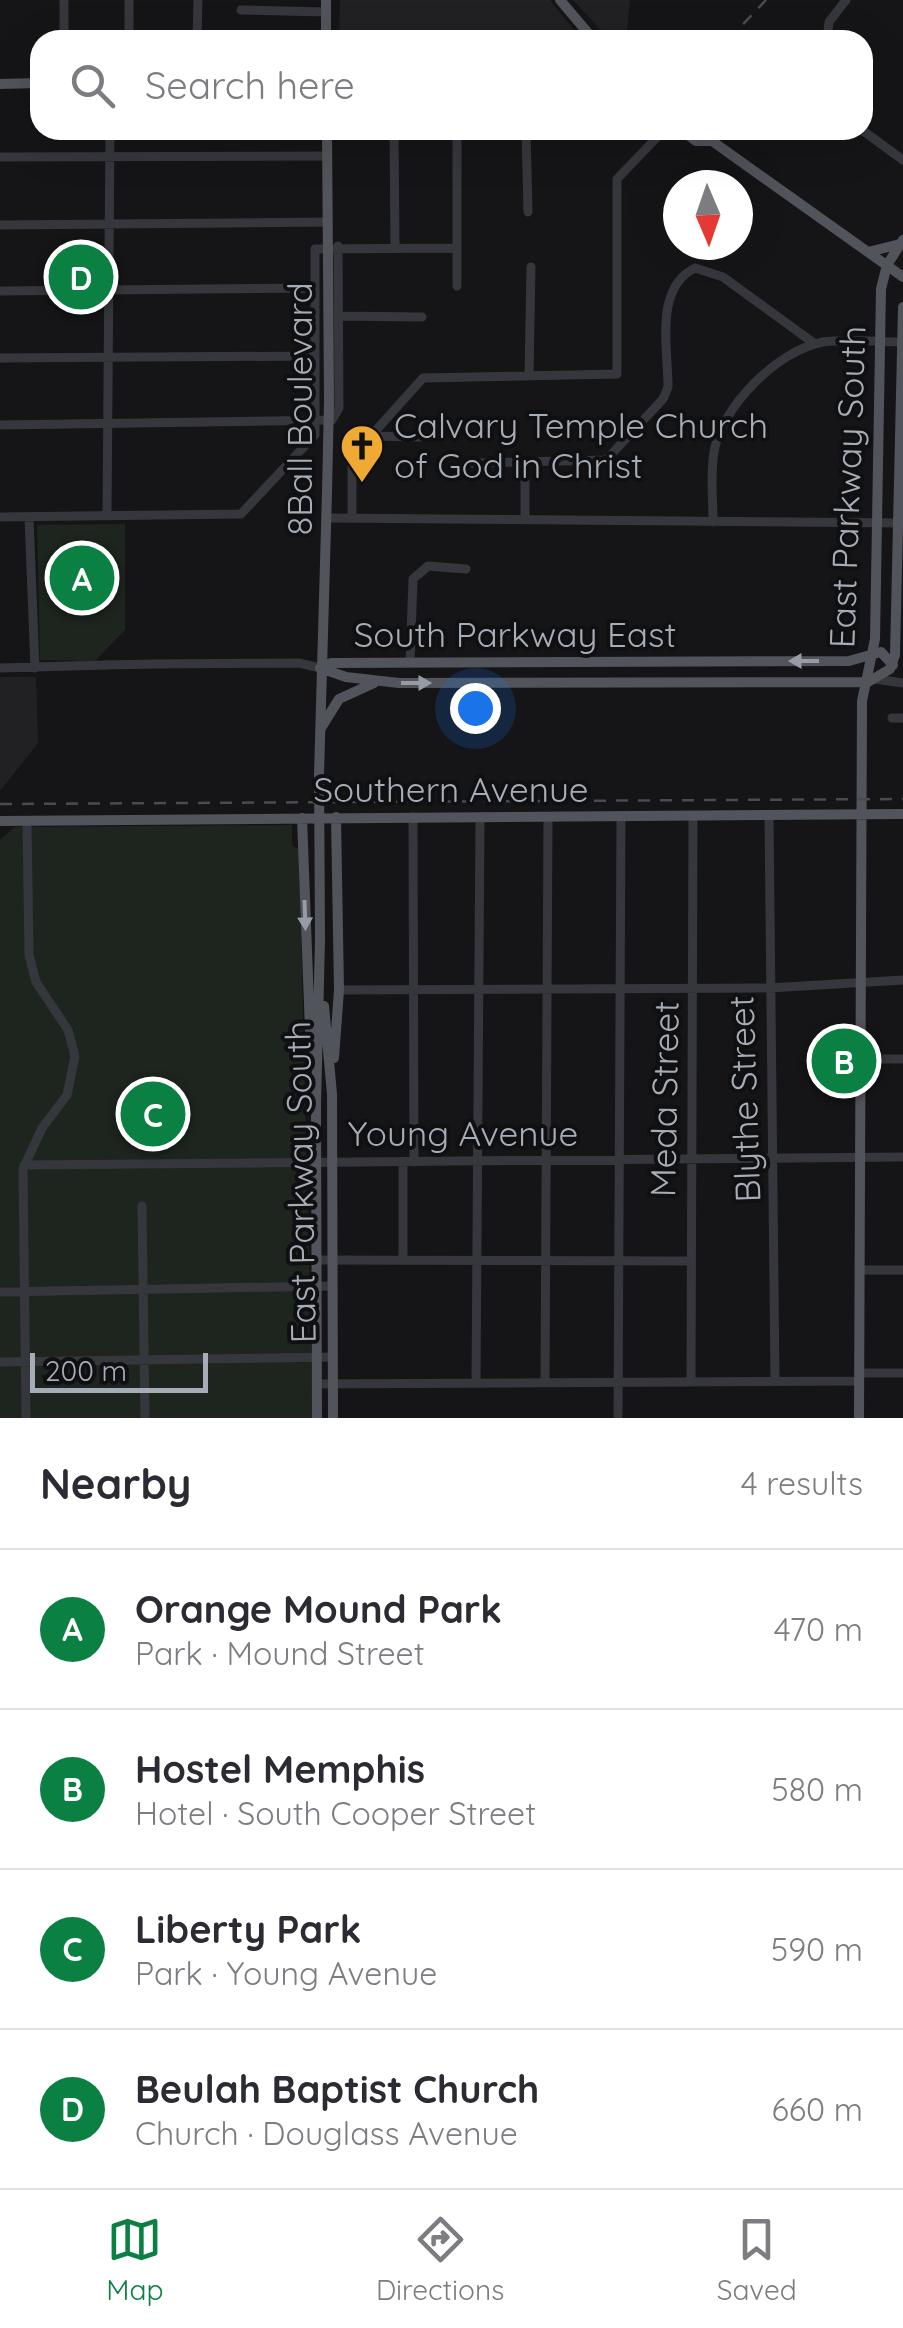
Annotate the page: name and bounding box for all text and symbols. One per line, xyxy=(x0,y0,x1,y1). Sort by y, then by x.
search box xyxy=(30,30,873,140)
icon: search xyxy=(65,58,120,113)
text: Search here xyxy=(145,61,355,109)
north arrow xyxy=(663,170,753,260)
pin: D xyxy=(48,240,114,314)
street label: 8Ball Boulevard xyxy=(277,282,321,536)
street label: East Parkway South xyxy=(819,325,875,649)
place label: Calvary Temple Church of God in Christ xyxy=(394,403,768,487)
church icon: Calvary Temple Church of God in Christ xyxy=(339,423,385,484)
pin: A xyxy=(49,540,114,616)
street label: South Parkway East xyxy=(354,612,676,656)
one-way arrow xyxy=(787,653,819,669)
one-way arrow xyxy=(401,675,433,691)
your location xyxy=(450,683,501,734)
street label: Southern Avenue xyxy=(313,767,589,811)
one-way arrow xyxy=(297,900,313,932)
street label: Blythe Street xyxy=(718,995,770,1203)
street label: Meda Street xyxy=(640,1000,688,1198)
street label: East Parkway South xyxy=(275,1020,325,1344)
pin: B xyxy=(812,1024,876,1098)
pin: C xyxy=(120,1076,186,1152)
street label: Young Avenue xyxy=(348,1111,578,1155)
scale bar xyxy=(30,1348,208,1392)
text: 200 m xyxy=(45,1353,127,1388)
text: Nearby xyxy=(40,1457,191,1510)
text: 4 results xyxy=(741,1463,863,1503)
text: Orange Mound Park xyxy=(135,1585,502,1633)
text: A xyxy=(62,1609,83,1649)
text: 470 m xyxy=(774,1609,863,1649)
text: Park · Mound Street xyxy=(135,1633,425,1673)
text: Hostel Memphis xyxy=(135,1745,425,1793)
text: B xyxy=(62,1769,83,1809)
text: 580 m xyxy=(771,1769,863,1809)
text: Hotel · South Cooper Street xyxy=(135,1793,536,1833)
text: Liberty Park xyxy=(135,1905,361,1953)
text: C xyxy=(62,1929,83,1969)
text: 590 m xyxy=(771,1929,863,1969)
text: Park · Young Avenue xyxy=(135,1953,437,1993)
text: Beulah Baptist Church xyxy=(135,2065,539,2113)
text: D xyxy=(61,2089,84,2129)
text: 660 m xyxy=(772,2089,863,2129)
text: Church · Douglass Avenue xyxy=(135,2113,518,2153)
tab: Map xyxy=(106,2212,163,2307)
tab: Directions xyxy=(376,2212,504,2307)
tab: Saved xyxy=(717,2212,797,2307)

